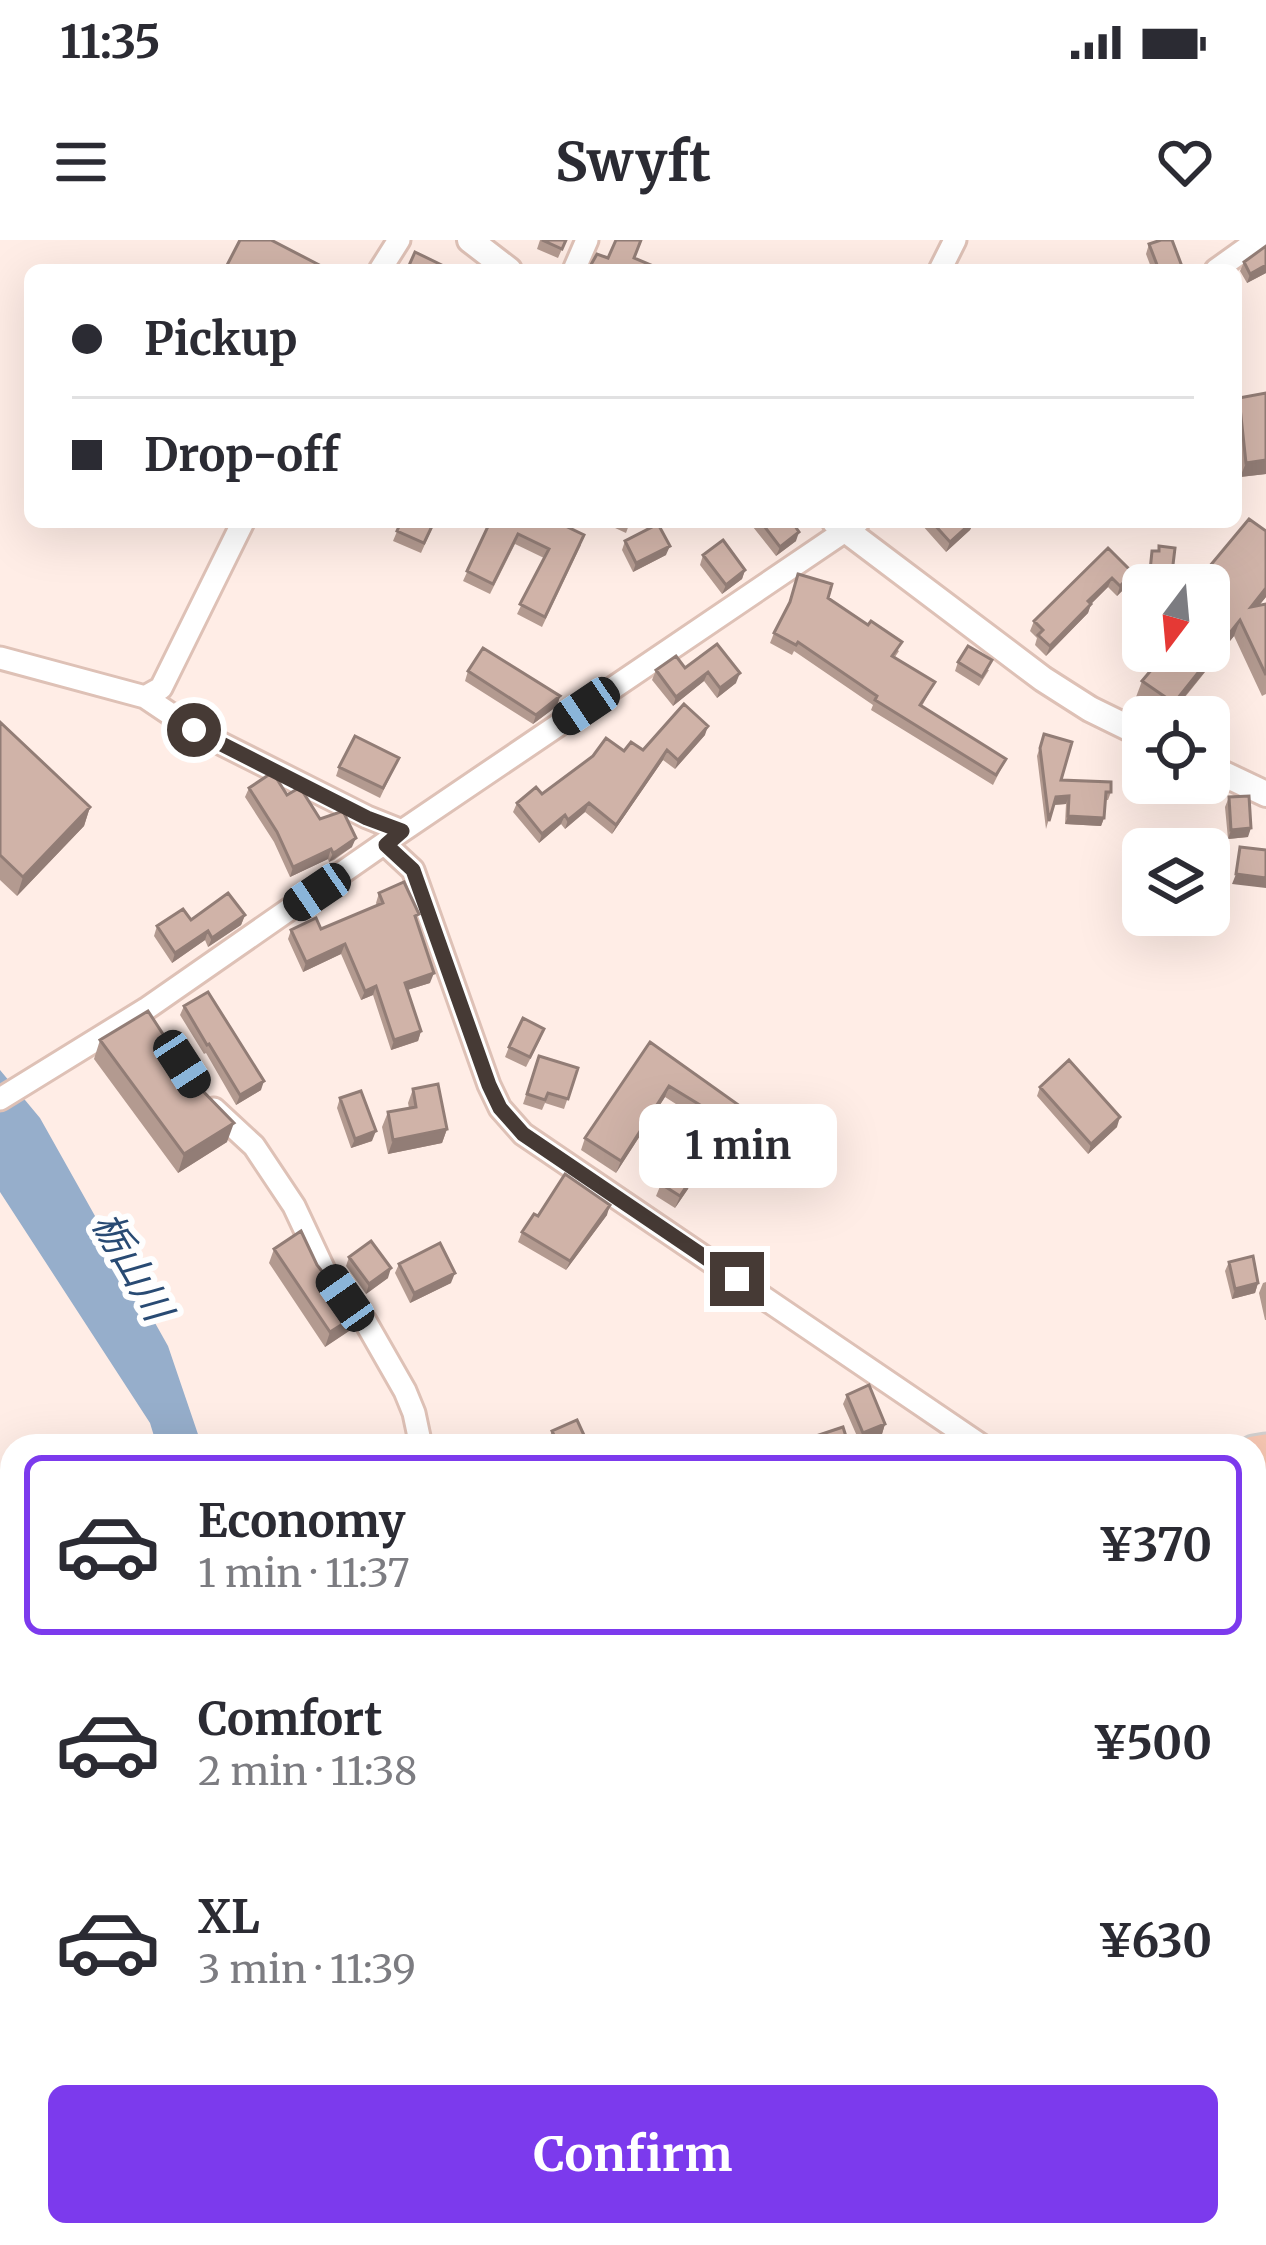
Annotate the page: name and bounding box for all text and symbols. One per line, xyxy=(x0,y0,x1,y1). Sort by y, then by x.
text: 11:35 xyxy=(60,14,161,70)
text: Swyft xyxy=(555,128,711,196)
icon: menu xyxy=(48,129,114,195)
icon: heart xyxy=(1152,129,1218,195)
text: Pickup xyxy=(144,311,298,367)
text: Drop-off xyxy=(144,427,339,483)
north arrow xyxy=(1122,564,1230,672)
map controls xyxy=(1122,564,1230,936)
car xyxy=(546,671,626,741)
button: locate xyxy=(1122,696,1230,804)
route start xyxy=(167,703,221,757)
button: layers xyxy=(1122,828,1230,936)
car xyxy=(277,857,357,927)
car xyxy=(147,1024,217,1104)
callout: 1 min xyxy=(638,1105,836,1189)
text: 1 min xyxy=(685,1121,791,1170)
water label: 栃山川 xyxy=(82,1203,184,1332)
route end xyxy=(710,1252,764,1306)
car xyxy=(310,1258,380,1338)
icon: car xyxy=(54,1491,162,1599)
text: Economy xyxy=(198,1493,406,1549)
text: ¥370 xyxy=(1098,1517,1212,1573)
text: 1 min · 11:37 xyxy=(198,1549,410,1598)
icon: car xyxy=(54,1689,162,1797)
text: Comfort xyxy=(198,1691,382,1747)
text: ¥500 xyxy=(1092,1715,1212,1771)
text: 2 min · 11:38 xyxy=(198,1747,417,1796)
icon: car xyxy=(54,1887,162,1995)
text: XL xyxy=(198,1889,260,1945)
text: ¥630 xyxy=(1097,1913,1212,1969)
text: 3 min · 11:39 xyxy=(198,1945,416,1994)
button: Confirm xyxy=(48,2085,1218,2223)

